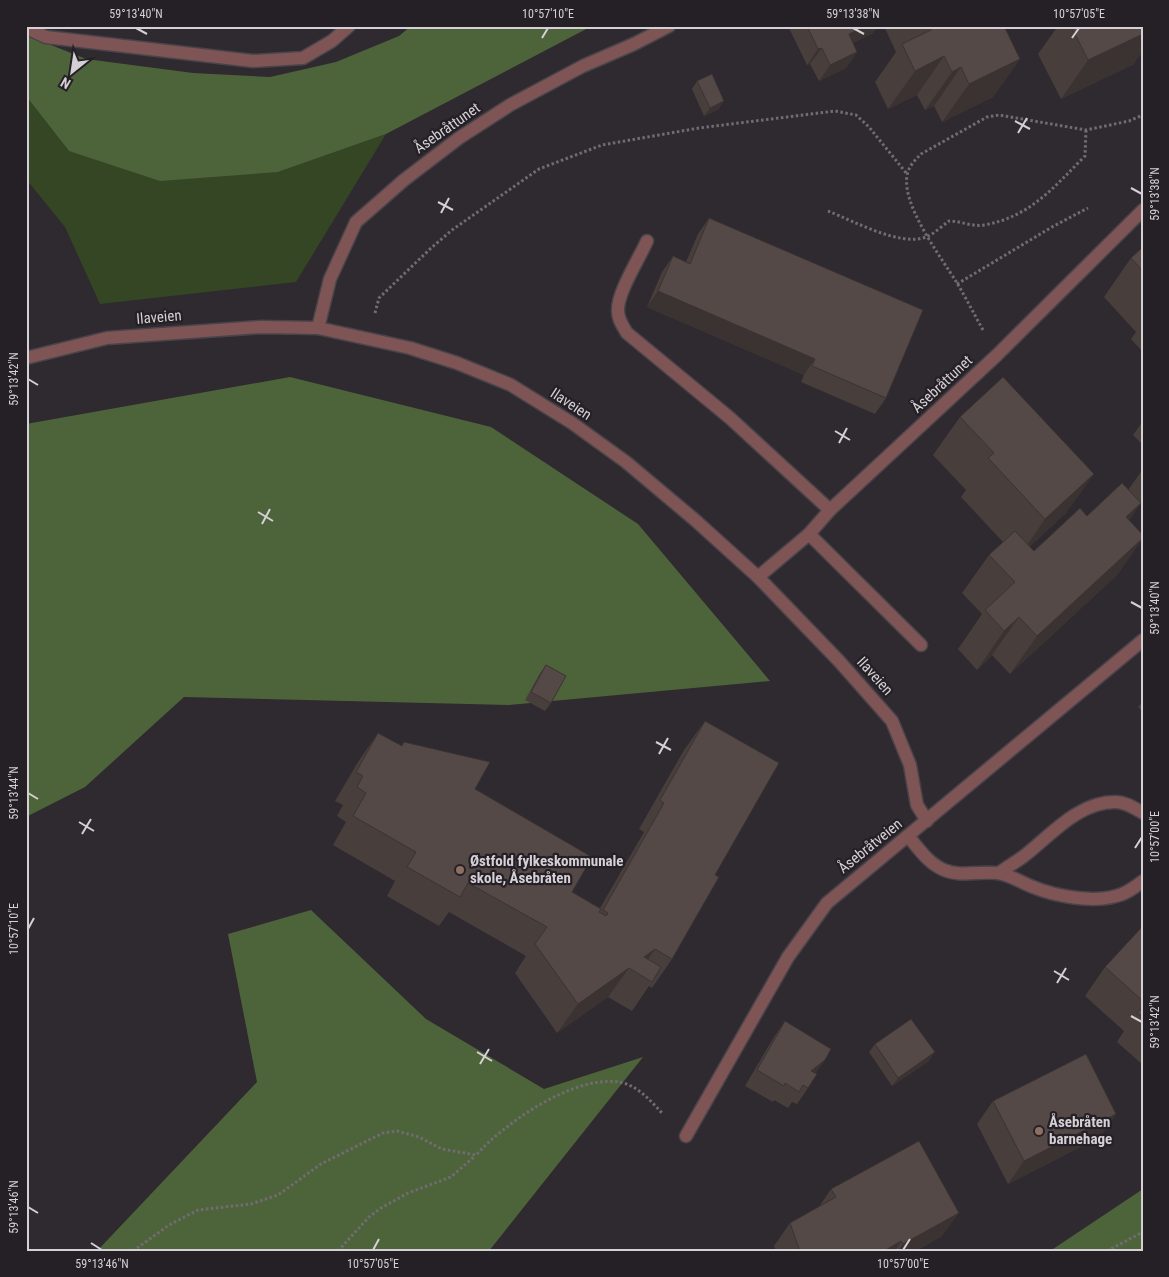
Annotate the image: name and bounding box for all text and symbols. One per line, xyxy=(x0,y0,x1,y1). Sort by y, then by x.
text: 59°13'40"N xyxy=(109,7,163,21)
text: 10°57'10"E xyxy=(522,7,574,21)
text: 59°13'38"N xyxy=(826,7,880,21)
text: 10°57'05"E xyxy=(1053,7,1105,21)
north arrow xyxy=(48,48,98,98)
text: N xyxy=(58,74,73,92)
street label: Åsebråttunet xyxy=(411,99,483,157)
text: 59°13'38"N xyxy=(1148,167,1162,221)
street label: Ilaveien xyxy=(136,306,182,328)
street label: Åsebråttunet xyxy=(908,351,976,417)
text: 59°13'42"N xyxy=(7,352,21,406)
street label: Ilaveien xyxy=(547,384,595,424)
text: 59°13'40"N xyxy=(1148,581,1162,635)
street label: Ilaveien xyxy=(853,653,897,699)
text: 59°13'44"N xyxy=(7,766,21,820)
text: 10°57'00"E xyxy=(1148,811,1162,863)
street label: Åsebråtveien xyxy=(834,815,906,877)
place label: Østfold fylkeskommunale skole, Åsebråten xyxy=(470,852,624,887)
marker: Østfold fylkeskommunale skole, Åsebråten xyxy=(454,864,466,876)
text: 10°57'10"E xyxy=(7,903,21,955)
text: 59°13'42"N xyxy=(1148,995,1162,1049)
place label: Åsebråten barnehage xyxy=(1049,1113,1112,1148)
marker: Åsebråten barnehage xyxy=(1033,1125,1045,1137)
text: 59°13'46"N xyxy=(7,1180,21,1234)
text: 59°13'46"N xyxy=(75,1257,129,1271)
text: 10°57'05"E xyxy=(347,1257,399,1271)
text: 10°57'00"E xyxy=(877,1257,929,1271)

